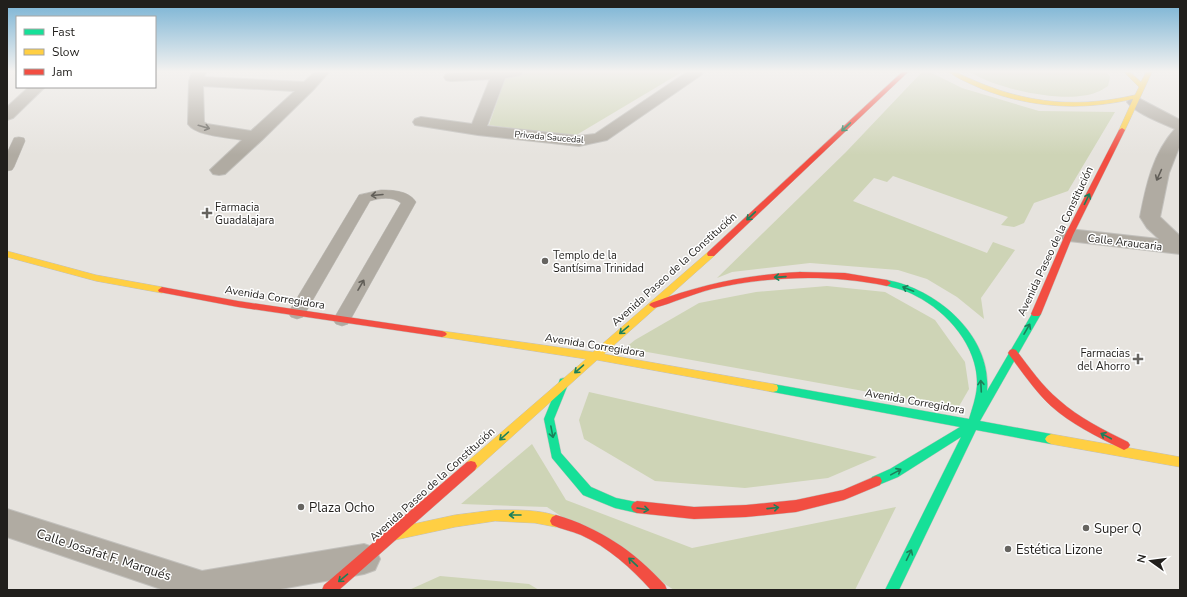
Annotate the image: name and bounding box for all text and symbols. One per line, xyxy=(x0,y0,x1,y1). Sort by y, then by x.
legend xyxy=(16,16,156,88)
text: Fast xyxy=(52,24,75,40)
text: Slow xyxy=(52,44,80,60)
text: Jam xyxy=(51,64,73,80)
one-way arrow xyxy=(841,122,851,132)
one-way arrow xyxy=(198,124,211,131)
street label: Privada Saucedal xyxy=(514,128,584,146)
street label: Avenida Paseo de la Constitución xyxy=(1014,164,1097,319)
one-way arrow xyxy=(1155,168,1162,180)
one-way arrow xyxy=(371,192,384,199)
one-way arrow xyxy=(1084,193,1091,205)
place label: Farmacia Guadalajara xyxy=(215,200,275,228)
marker: Farmacia Guadalajara xyxy=(202,208,212,218)
street label: Avenida Paseo de la Constitución xyxy=(608,209,740,330)
one-way arrow xyxy=(746,211,756,221)
street label: Calle Araucaria xyxy=(1087,230,1163,255)
place label: Templo de la Santísima Trinidad xyxy=(553,248,644,276)
marker: Templo de la Santísima Trinidad xyxy=(540,256,550,266)
one-way arrow xyxy=(774,273,787,280)
one-way arrow xyxy=(357,279,365,291)
street label: Avenida Corregidora xyxy=(224,282,326,313)
one-way arrow xyxy=(903,284,915,292)
one-way arrow xyxy=(1023,324,1031,336)
one-way arrow xyxy=(618,326,629,335)
street label: Avenida Corregidora xyxy=(544,330,646,361)
place label: Farmacias del Ahorro xyxy=(1077,346,1130,374)
marker: Farmacias del Ahorro xyxy=(1133,354,1143,364)
one-way arrow xyxy=(574,364,584,373)
one-way arrow xyxy=(978,380,985,393)
street label: Avenida Corregidora xyxy=(864,385,966,418)
street label: Avenida Paseo de la Constitución xyxy=(366,424,498,545)
one-way arrow xyxy=(548,425,556,438)
one-way arrow xyxy=(499,431,509,441)
one-way arrow xyxy=(1101,432,1113,439)
one-way arrow xyxy=(890,467,902,475)
place label: Plaza Ocho xyxy=(309,499,375,517)
marker: Plaza Ocho xyxy=(296,502,306,512)
one-way arrow xyxy=(636,505,649,513)
one-way arrow xyxy=(766,505,779,512)
one-way arrow xyxy=(509,511,522,519)
place label: Super Q xyxy=(1094,520,1142,538)
marker: Super Q xyxy=(1081,523,1091,533)
street label: Calle Josafat F. Marqués xyxy=(34,525,173,585)
place label: Estética Lizone xyxy=(1016,541,1102,559)
north arrow xyxy=(1131,541,1171,581)
marker: Estética Lizone xyxy=(1003,544,1013,554)
one-way arrow xyxy=(906,549,913,561)
text: N xyxy=(1134,553,1150,565)
one-way arrow xyxy=(628,557,638,566)
one-way arrow xyxy=(338,573,349,582)

